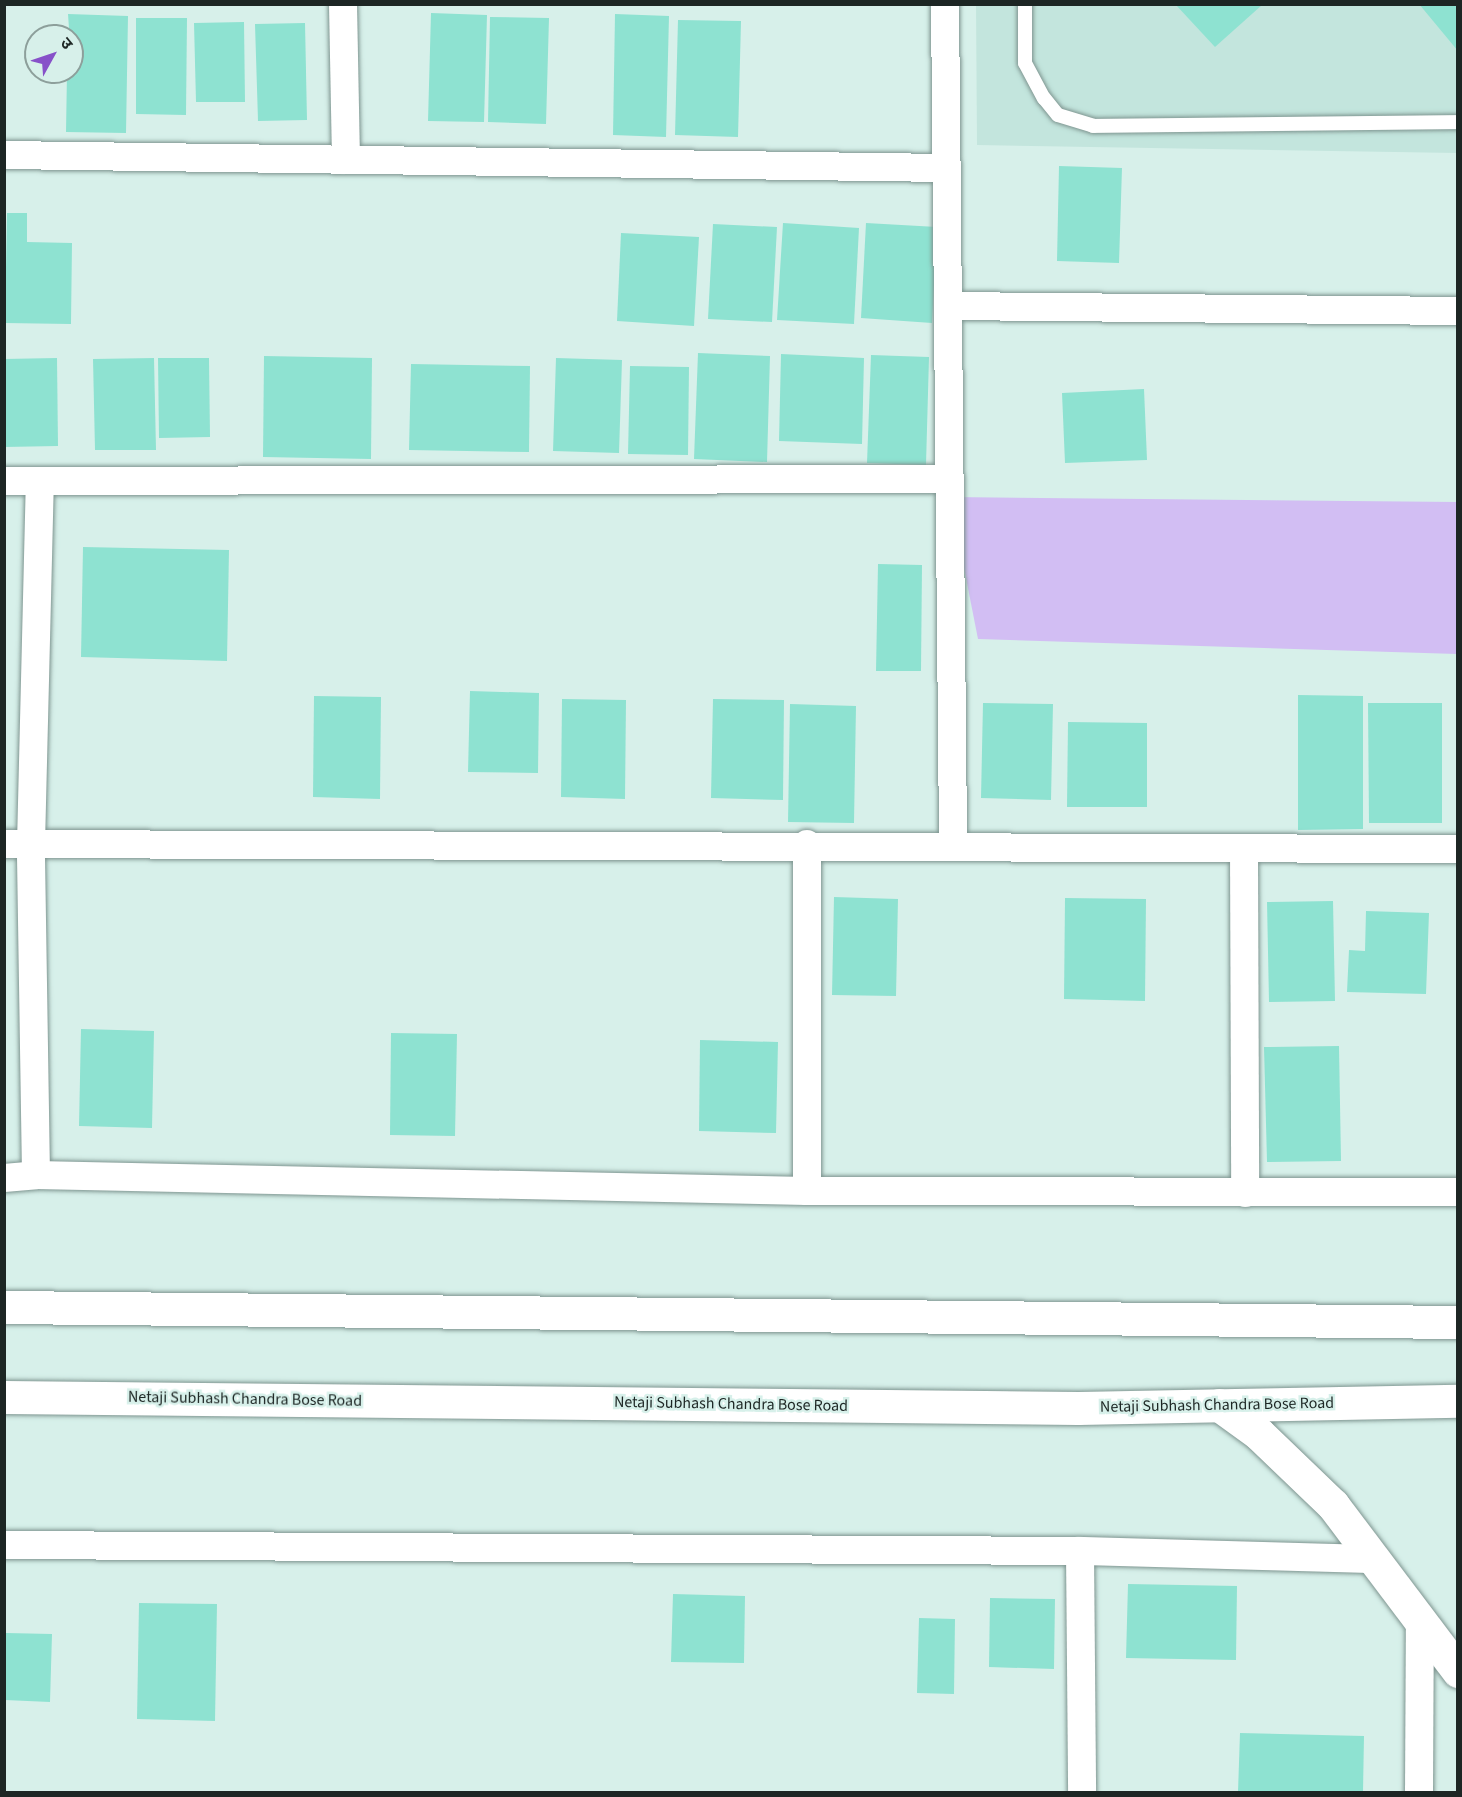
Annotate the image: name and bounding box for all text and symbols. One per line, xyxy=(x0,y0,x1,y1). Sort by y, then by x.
north arrow xyxy=(24,24,84,84)
text: उ xyxy=(55,33,78,54)
street label: Netaji Subhash Chandra Bose Road xyxy=(128,1387,362,1411)
street label: Netaji Subhash Chandra Bose Road xyxy=(614,1392,848,1416)
street label: Netaji Subhash Chandra Bose Road xyxy=(1100,1393,1334,1417)

